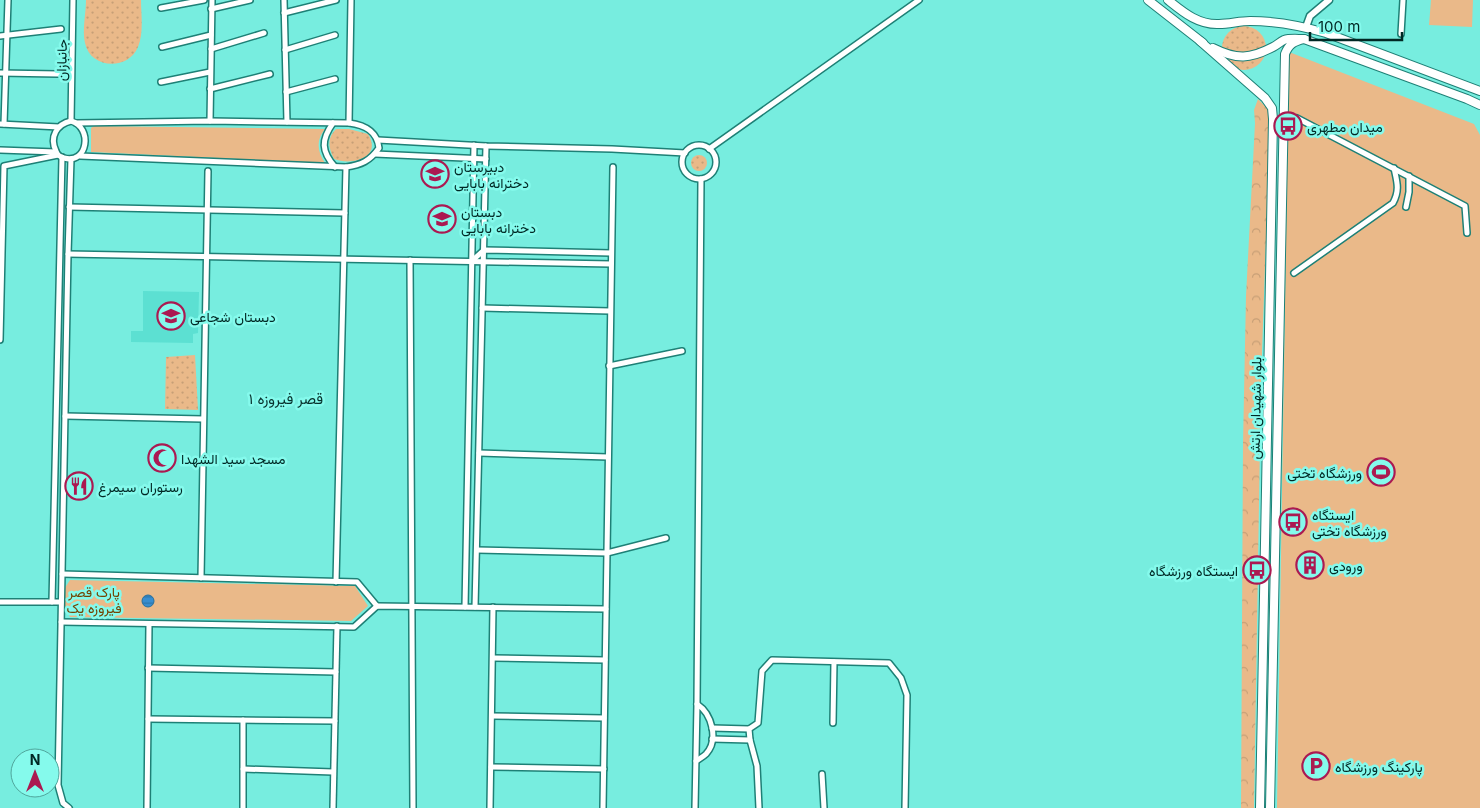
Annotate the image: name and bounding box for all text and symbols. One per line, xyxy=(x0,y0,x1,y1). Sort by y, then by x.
scale bar xyxy=(1310,10,1402,42)
text: 100 m xyxy=(1318,17,1360,36)
street label: جانبازان xyxy=(52,39,71,81)
bus stop icon: میدان مطهری xyxy=(1273,111,1303,141)
place label: میدان مطهری xyxy=(1307,118,1383,136)
place label: دبیرستان دخترانه بابایی xyxy=(454,158,529,192)
school or university icon: دبیرستان دخترانه بابایی xyxy=(420,159,450,189)
place label: دبستان دخترانه بابایی xyxy=(461,203,536,237)
school or university icon: دبستان دخترانه بابایی xyxy=(427,204,457,234)
school or university icon: دبستان شجاعی xyxy=(156,301,186,331)
place label: دبستان شجاعی xyxy=(190,308,276,326)
street label: بلوار شهیدان ارتش xyxy=(1246,357,1265,459)
district label: قصر فیروزه ۱ xyxy=(249,389,323,408)
mosque icon: مسجد سید الشهدا xyxy=(147,443,177,473)
place label: مسجد سید الشهدا xyxy=(181,450,285,468)
sports icon: ورزشگاه تختی xyxy=(1366,457,1396,487)
place label: ورزشگاه تختی xyxy=(1287,464,1362,482)
restaurant icon: رستوران سیمرغ xyxy=(64,471,94,501)
place label: رستوران سیمرغ xyxy=(98,478,183,498)
place label: ایستگاه ورزشگاه تختی xyxy=(1312,506,1387,540)
bus stop icon: ایستگاه ورزشگاه تختی xyxy=(1278,507,1308,537)
building icon: ورودی xyxy=(1295,550,1325,580)
bus stop icon: ایستگاه ورزشگاه xyxy=(1242,555,1272,585)
place label: ورودی xyxy=(1329,557,1363,575)
place label: ایستگاه ورزشگاه xyxy=(1149,562,1238,580)
park label: پارک قصر فیروزه یک xyxy=(66,583,122,617)
north arrow xyxy=(10,748,60,798)
text: N xyxy=(30,751,40,768)
parking icon: پارکینگ ورزشگاه xyxy=(1301,751,1331,781)
place label: پارکینگ ورزشگاه xyxy=(1335,758,1423,777)

